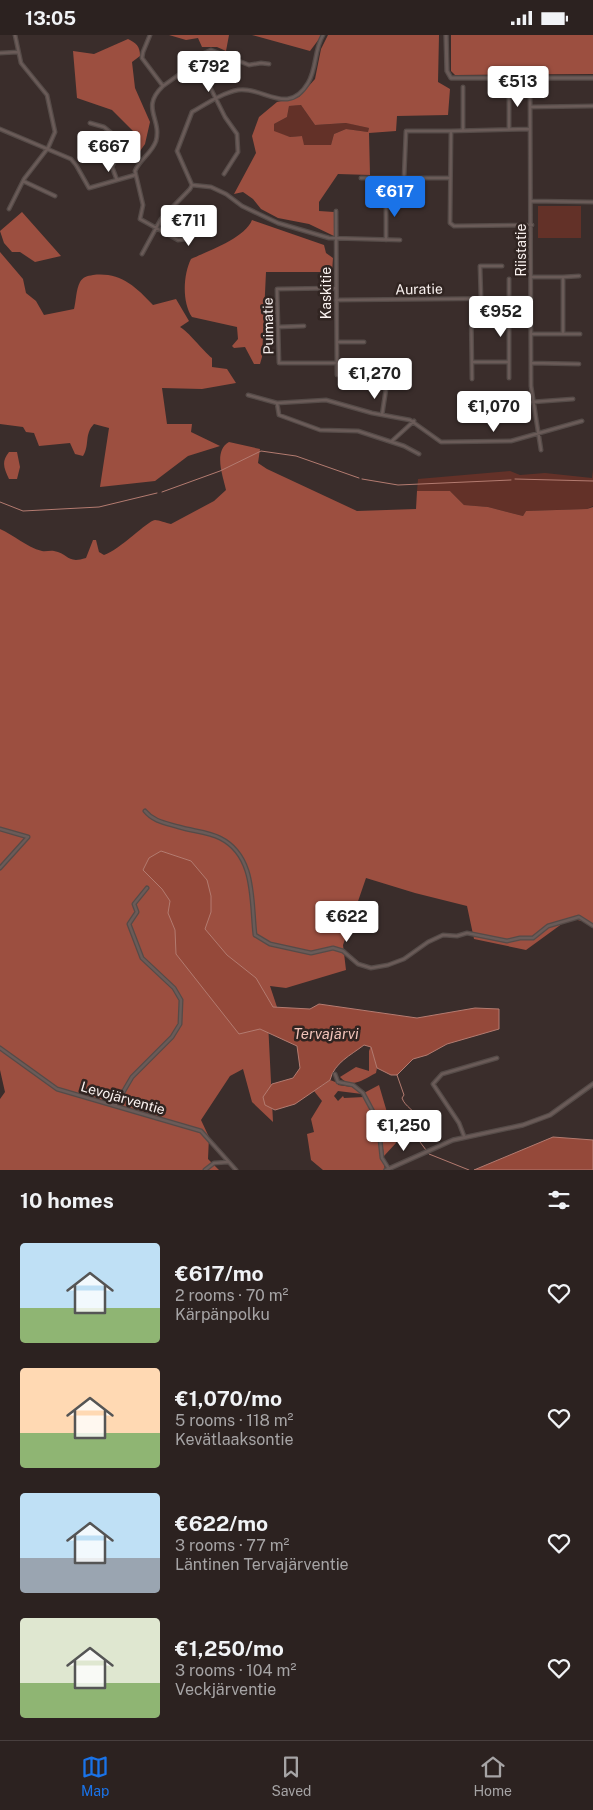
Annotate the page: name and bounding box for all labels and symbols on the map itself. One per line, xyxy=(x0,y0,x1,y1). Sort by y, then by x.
pin: €792 xyxy=(179,50,239,93)
pin: €513 xyxy=(488,65,548,108)
pin: €667 xyxy=(79,131,139,173)
pin: €617 xyxy=(365,175,425,218)
pin: €711 xyxy=(159,205,219,247)
street label: Riistatie xyxy=(513,223,529,277)
street label: Kaskitie xyxy=(318,267,334,319)
street label: Auratie xyxy=(395,281,443,297)
pin: €952 xyxy=(471,295,531,338)
street label: Puimatie xyxy=(260,297,276,355)
pin: €1,270 xyxy=(334,357,416,400)
pin: €1,070 xyxy=(453,391,535,433)
pin: €622 xyxy=(317,901,377,943)
water label: Tervajärvi xyxy=(293,1025,359,1042)
street label: Levojärventie xyxy=(79,1078,167,1118)
pin: €1,250 xyxy=(363,1109,445,1152)

